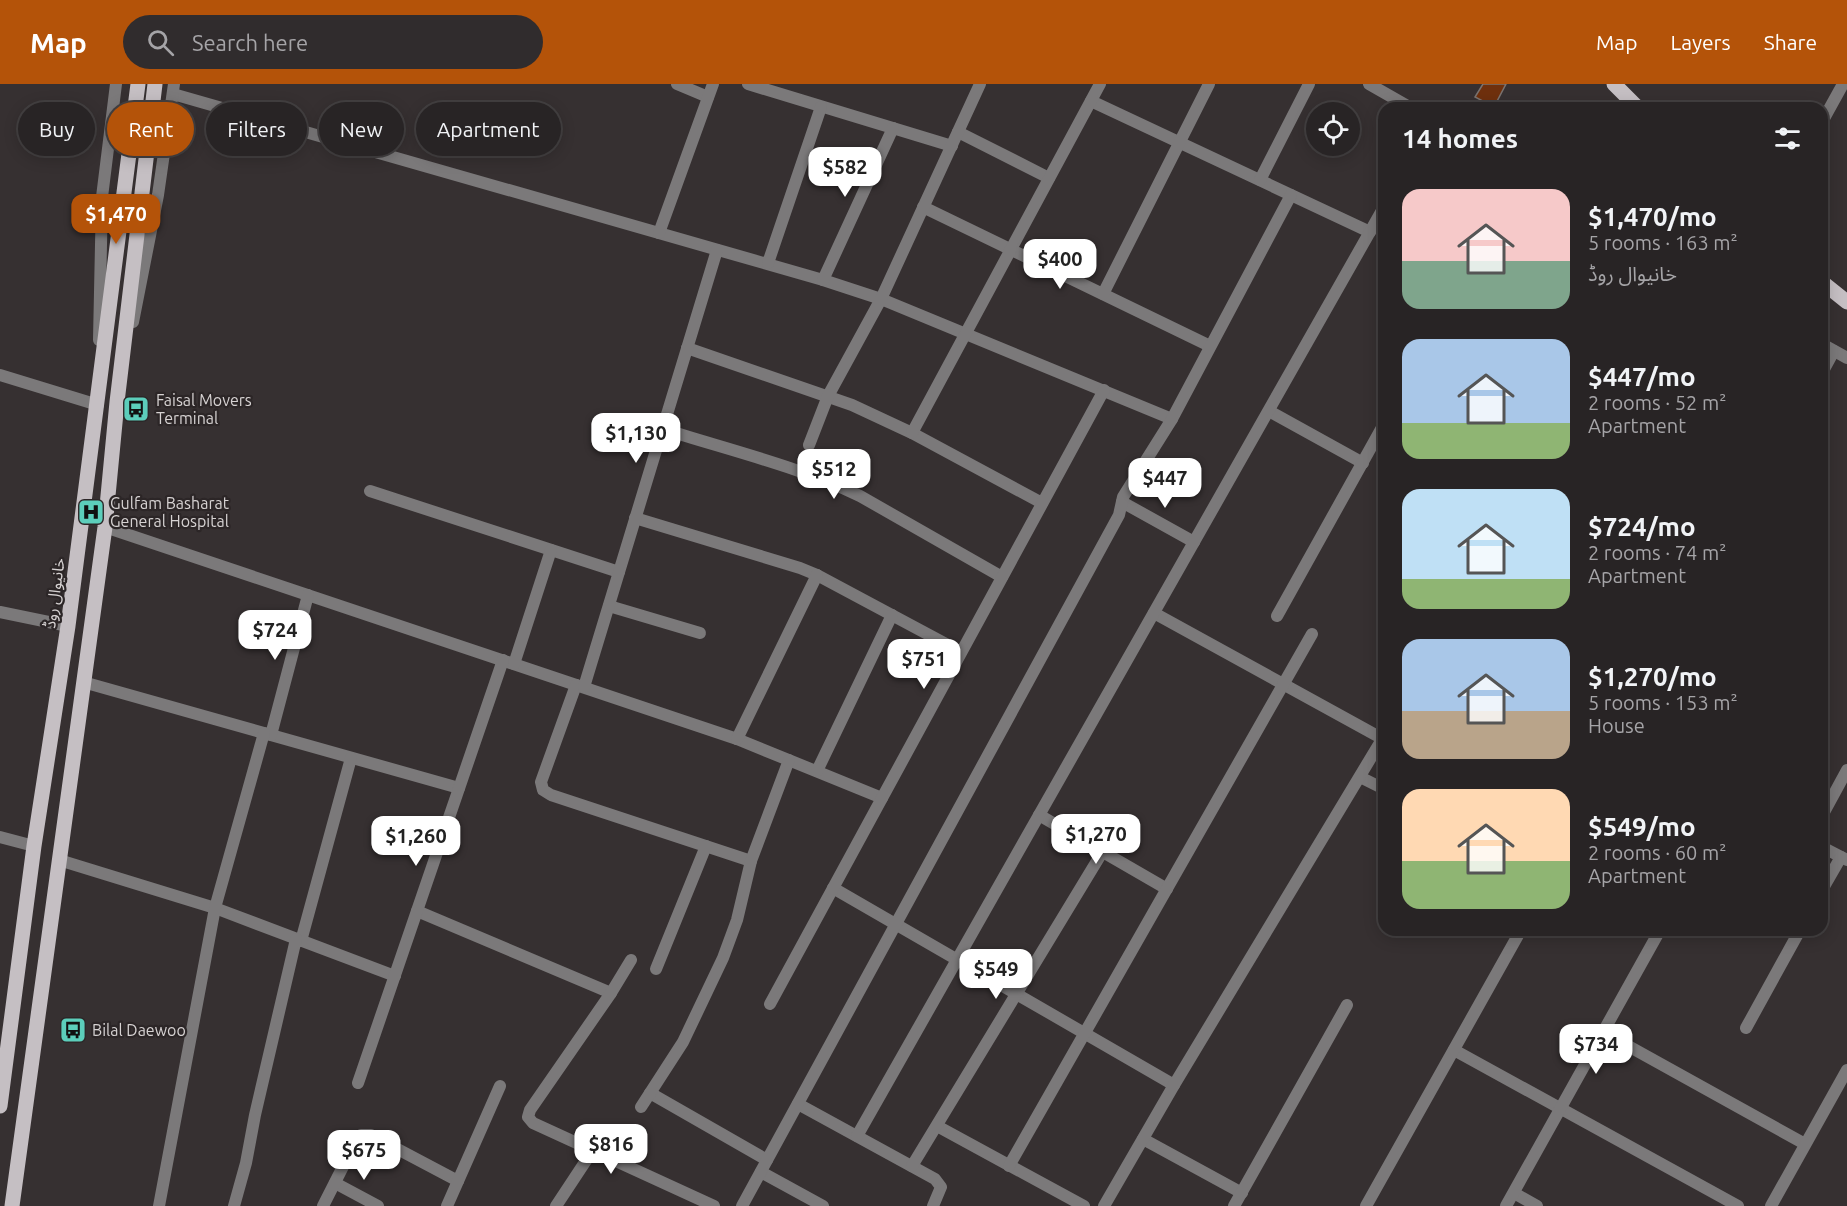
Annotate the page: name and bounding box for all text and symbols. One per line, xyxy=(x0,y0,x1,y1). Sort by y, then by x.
search box xyxy=(123,15,543,69)
icon: search xyxy=(144,26,177,59)
text: Map xyxy=(30,27,87,58)
text: Search here xyxy=(192,30,308,55)
text: Map xyxy=(1596,30,1637,54)
text: Layers xyxy=(1670,30,1731,54)
text: Share xyxy=(1764,30,1817,54)
chip: Buy xyxy=(18,102,95,156)
chip: Rent xyxy=(107,102,194,156)
chip: Filters xyxy=(206,102,307,156)
chip: New xyxy=(319,102,404,156)
chip: Apartment xyxy=(416,102,561,156)
map controls xyxy=(1306,102,1360,156)
button: locate xyxy=(1306,102,1360,156)
icon: filters xyxy=(1771,122,1804,155)
text: 14 homes xyxy=(1402,124,1518,153)
pin: $582 xyxy=(809,147,881,198)
text: $582 xyxy=(822,155,868,178)
pin: $1,470 xyxy=(67,194,165,245)
text: $1,470 xyxy=(85,202,147,225)
text: $1,470/mo xyxy=(1588,202,1717,231)
icon: home xyxy=(1450,213,1522,285)
text: 5 rooms · 163 m² xyxy=(1588,231,1738,254)
pin: $400 xyxy=(1024,239,1096,290)
text: $400 xyxy=(1037,247,1083,270)
text: خانیوال روڈ xyxy=(1588,262,1677,285)
text: $447/mo xyxy=(1588,362,1696,391)
icon: home xyxy=(1450,363,1522,435)
place label: Faisal Movers Terminal xyxy=(156,391,252,427)
text: 2 rooms · 52 m² xyxy=(1588,391,1726,414)
bus stop icon: Faisal Movers Terminal xyxy=(121,394,151,424)
pin: $1,130 xyxy=(587,413,685,464)
text: Apartment xyxy=(1588,414,1686,437)
text: $1,130 xyxy=(605,421,667,444)
pin: $512 xyxy=(798,449,870,500)
text: $512 xyxy=(811,457,857,480)
pin: $447 xyxy=(1129,458,1201,509)
text: $447 xyxy=(1142,466,1188,489)
place label: Gulfam Basharat General Hospital xyxy=(110,494,230,530)
hospital icon: Gulfam Basharat General Hospital xyxy=(76,497,106,527)
text: $724/mo xyxy=(1588,512,1696,541)
icon: home xyxy=(1450,513,1522,585)
text: 2 rooms · 74 m² xyxy=(1588,541,1726,564)
street label: خانیوال روڈ xyxy=(40,557,70,630)
text: Apartment xyxy=(1588,564,1686,587)
pin: $724 xyxy=(239,610,311,661)
text: $724 xyxy=(252,618,298,641)
pin: $751 xyxy=(888,639,960,690)
text: $751 xyxy=(901,647,947,670)
text: $1,270/mo xyxy=(1588,662,1717,691)
icon: home xyxy=(1450,663,1522,735)
text: 5 rooms · 153 m² xyxy=(1588,691,1738,714)
text: House xyxy=(1588,714,1645,737)
text: $549/mo xyxy=(1588,812,1696,841)
icon: home xyxy=(1450,813,1522,885)
pin: $1,270 xyxy=(1047,814,1145,865)
pin: $1,260 xyxy=(367,816,465,867)
text: $1,270 xyxy=(1065,822,1127,845)
text: $1,260 xyxy=(385,824,447,847)
text: 2 rooms · 60 m² xyxy=(1588,841,1726,864)
text: Apartment xyxy=(1588,864,1686,887)
pin: $549 xyxy=(960,949,1032,1000)
text: $549 xyxy=(973,957,1019,980)
bus stop icon: Bilal Daewoo xyxy=(58,1015,88,1045)
place label: Bilal Daewoo xyxy=(92,1021,186,1039)
pin: $734 xyxy=(1560,1024,1632,1075)
text: $734 xyxy=(1573,1032,1619,1055)
pin: $816 xyxy=(575,1124,647,1175)
pin: $675 xyxy=(328,1130,400,1181)
text: $816 xyxy=(588,1132,634,1155)
text: $675 xyxy=(341,1138,387,1161)

